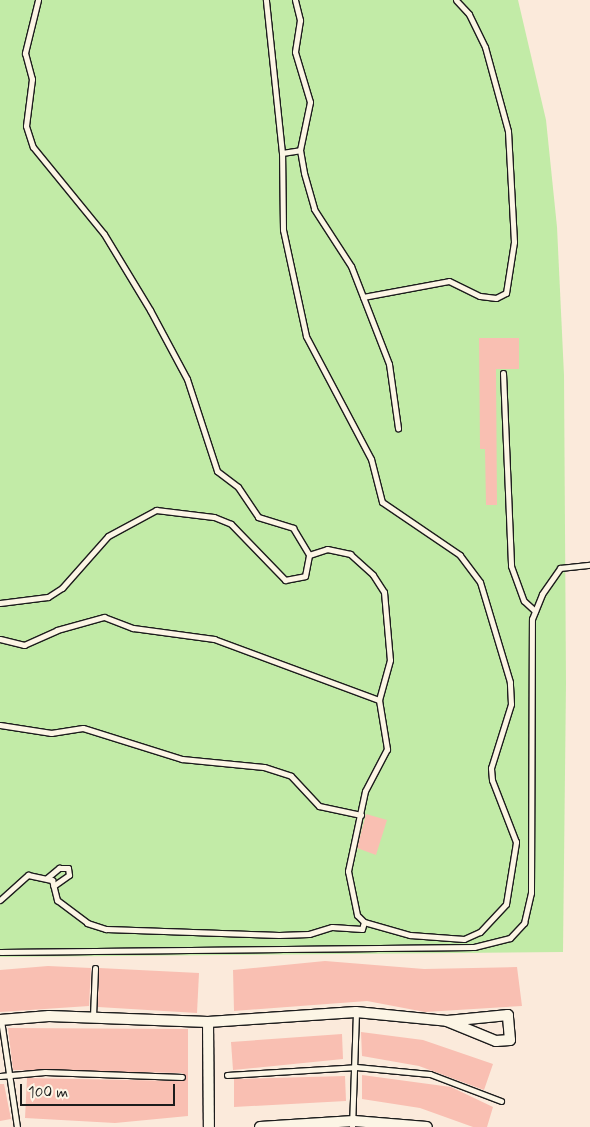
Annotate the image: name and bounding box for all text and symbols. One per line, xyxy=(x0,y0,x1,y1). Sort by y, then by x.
scale bar xyxy=(22,1074,178,1106)
text: 100 m xyxy=(28,1083,68,1103)

